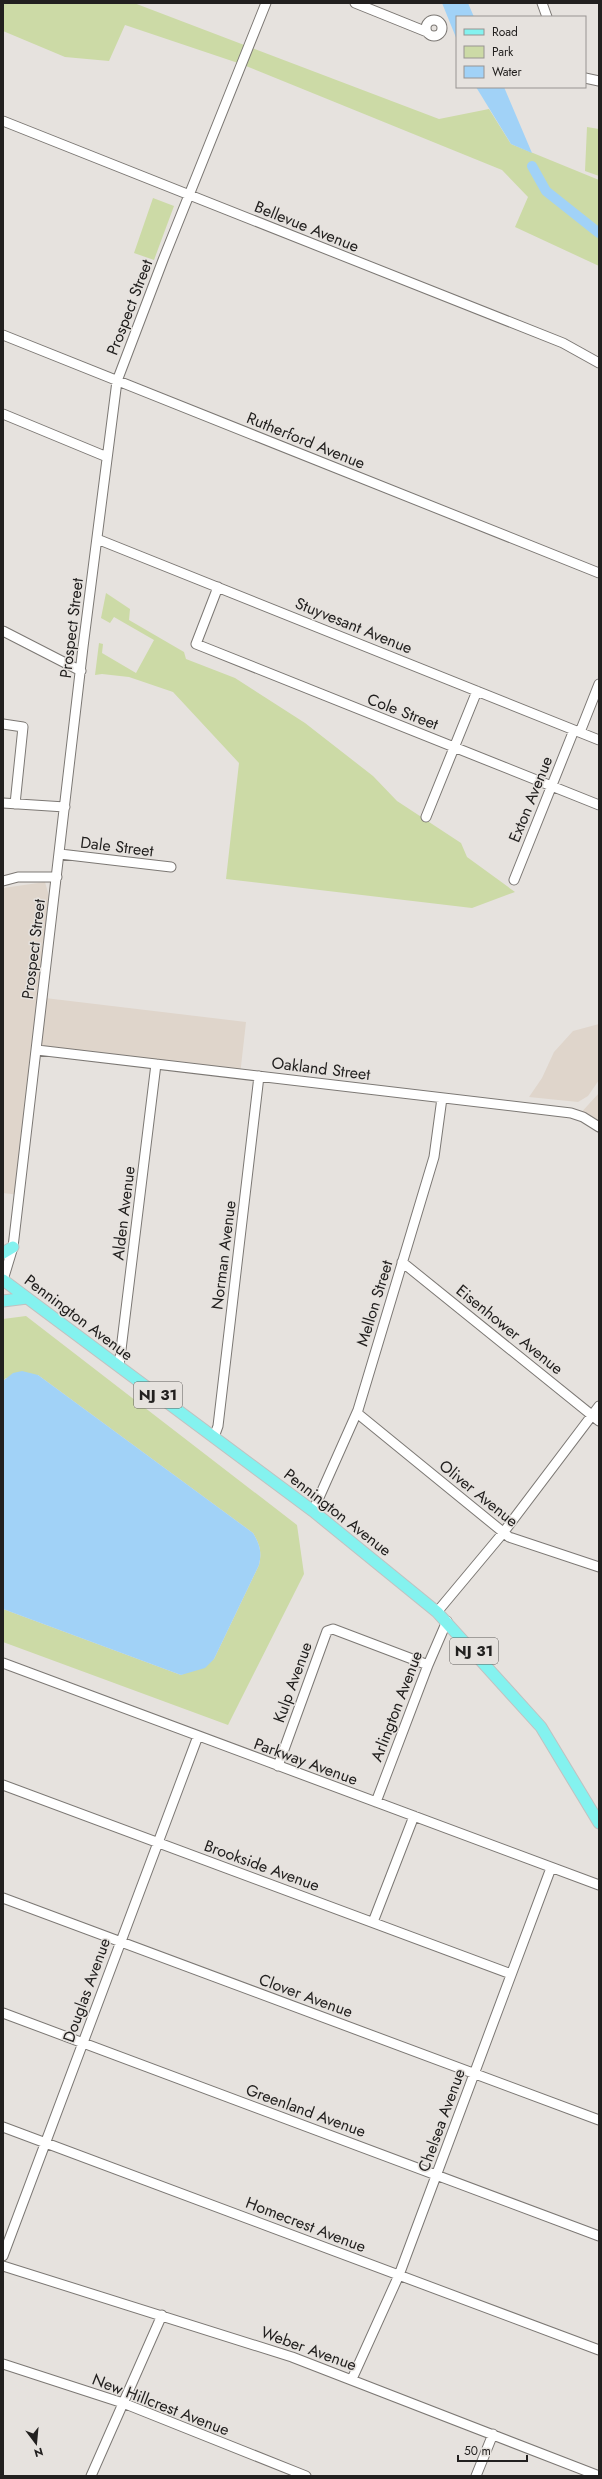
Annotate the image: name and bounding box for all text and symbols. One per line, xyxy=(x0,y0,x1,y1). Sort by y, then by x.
legend xyxy=(456,16,586,88)
text: Road xyxy=(492,23,518,41)
text: Park xyxy=(492,43,514,61)
text: Water xyxy=(492,63,523,81)
street label: Bellevue Avenue xyxy=(251,195,363,258)
street label: Prospect Street xyxy=(101,256,158,358)
street label: Rutherford Avenue xyxy=(243,406,368,475)
street label: Prospect Street xyxy=(54,577,89,679)
street label: Stuyvesant Avenue xyxy=(292,591,416,659)
street label: Cole Street xyxy=(364,687,442,736)
street label: Exton Avenue xyxy=(503,753,558,846)
street label: Dale Street xyxy=(79,831,155,862)
street label: Prospect Street xyxy=(16,898,51,1000)
street label: Oakland Street xyxy=(270,1051,372,1086)
street label: Alden Avenue xyxy=(106,1165,141,1261)
street label: Norman Avenue xyxy=(205,1199,242,1311)
street label: Mellon Street xyxy=(351,1257,398,1349)
street label: Pennington Avenue xyxy=(20,1269,138,1366)
street label: Eisenhower Avenue xyxy=(451,1279,568,1380)
road number: NJ 31 xyxy=(134,1382,182,1408)
street label: Oliver Avenue xyxy=(434,1454,523,1532)
street label: Pennington Avenue xyxy=(279,1463,396,1562)
road number: NJ 31 xyxy=(450,1638,498,1664)
street label: Kulp Avenue xyxy=(267,1639,318,1726)
street label: Arlington Avenue xyxy=(365,1647,428,1765)
street label: Parkway Avenue xyxy=(251,1732,361,1791)
street label: Brookside Avenue xyxy=(201,1834,323,1897)
street label: Douglas Avenue xyxy=(57,1935,116,2046)
street label: Clover Avenue xyxy=(256,1968,356,2023)
street label: Chelsea Avenue xyxy=(412,2065,471,2175)
street label: Greenland Avenue xyxy=(243,2078,369,2143)
street label: Homecrest Avenue xyxy=(242,2191,369,2258)
street label: Weber Avenue xyxy=(258,2321,360,2376)
street label: New Hillcrest Avenue xyxy=(89,2368,233,2441)
north arrow xyxy=(16,2423,56,2463)
scale bar xyxy=(458,2437,527,2463)
text: 50 m xyxy=(464,2442,491,2460)
text: N xyxy=(32,2444,45,2462)

